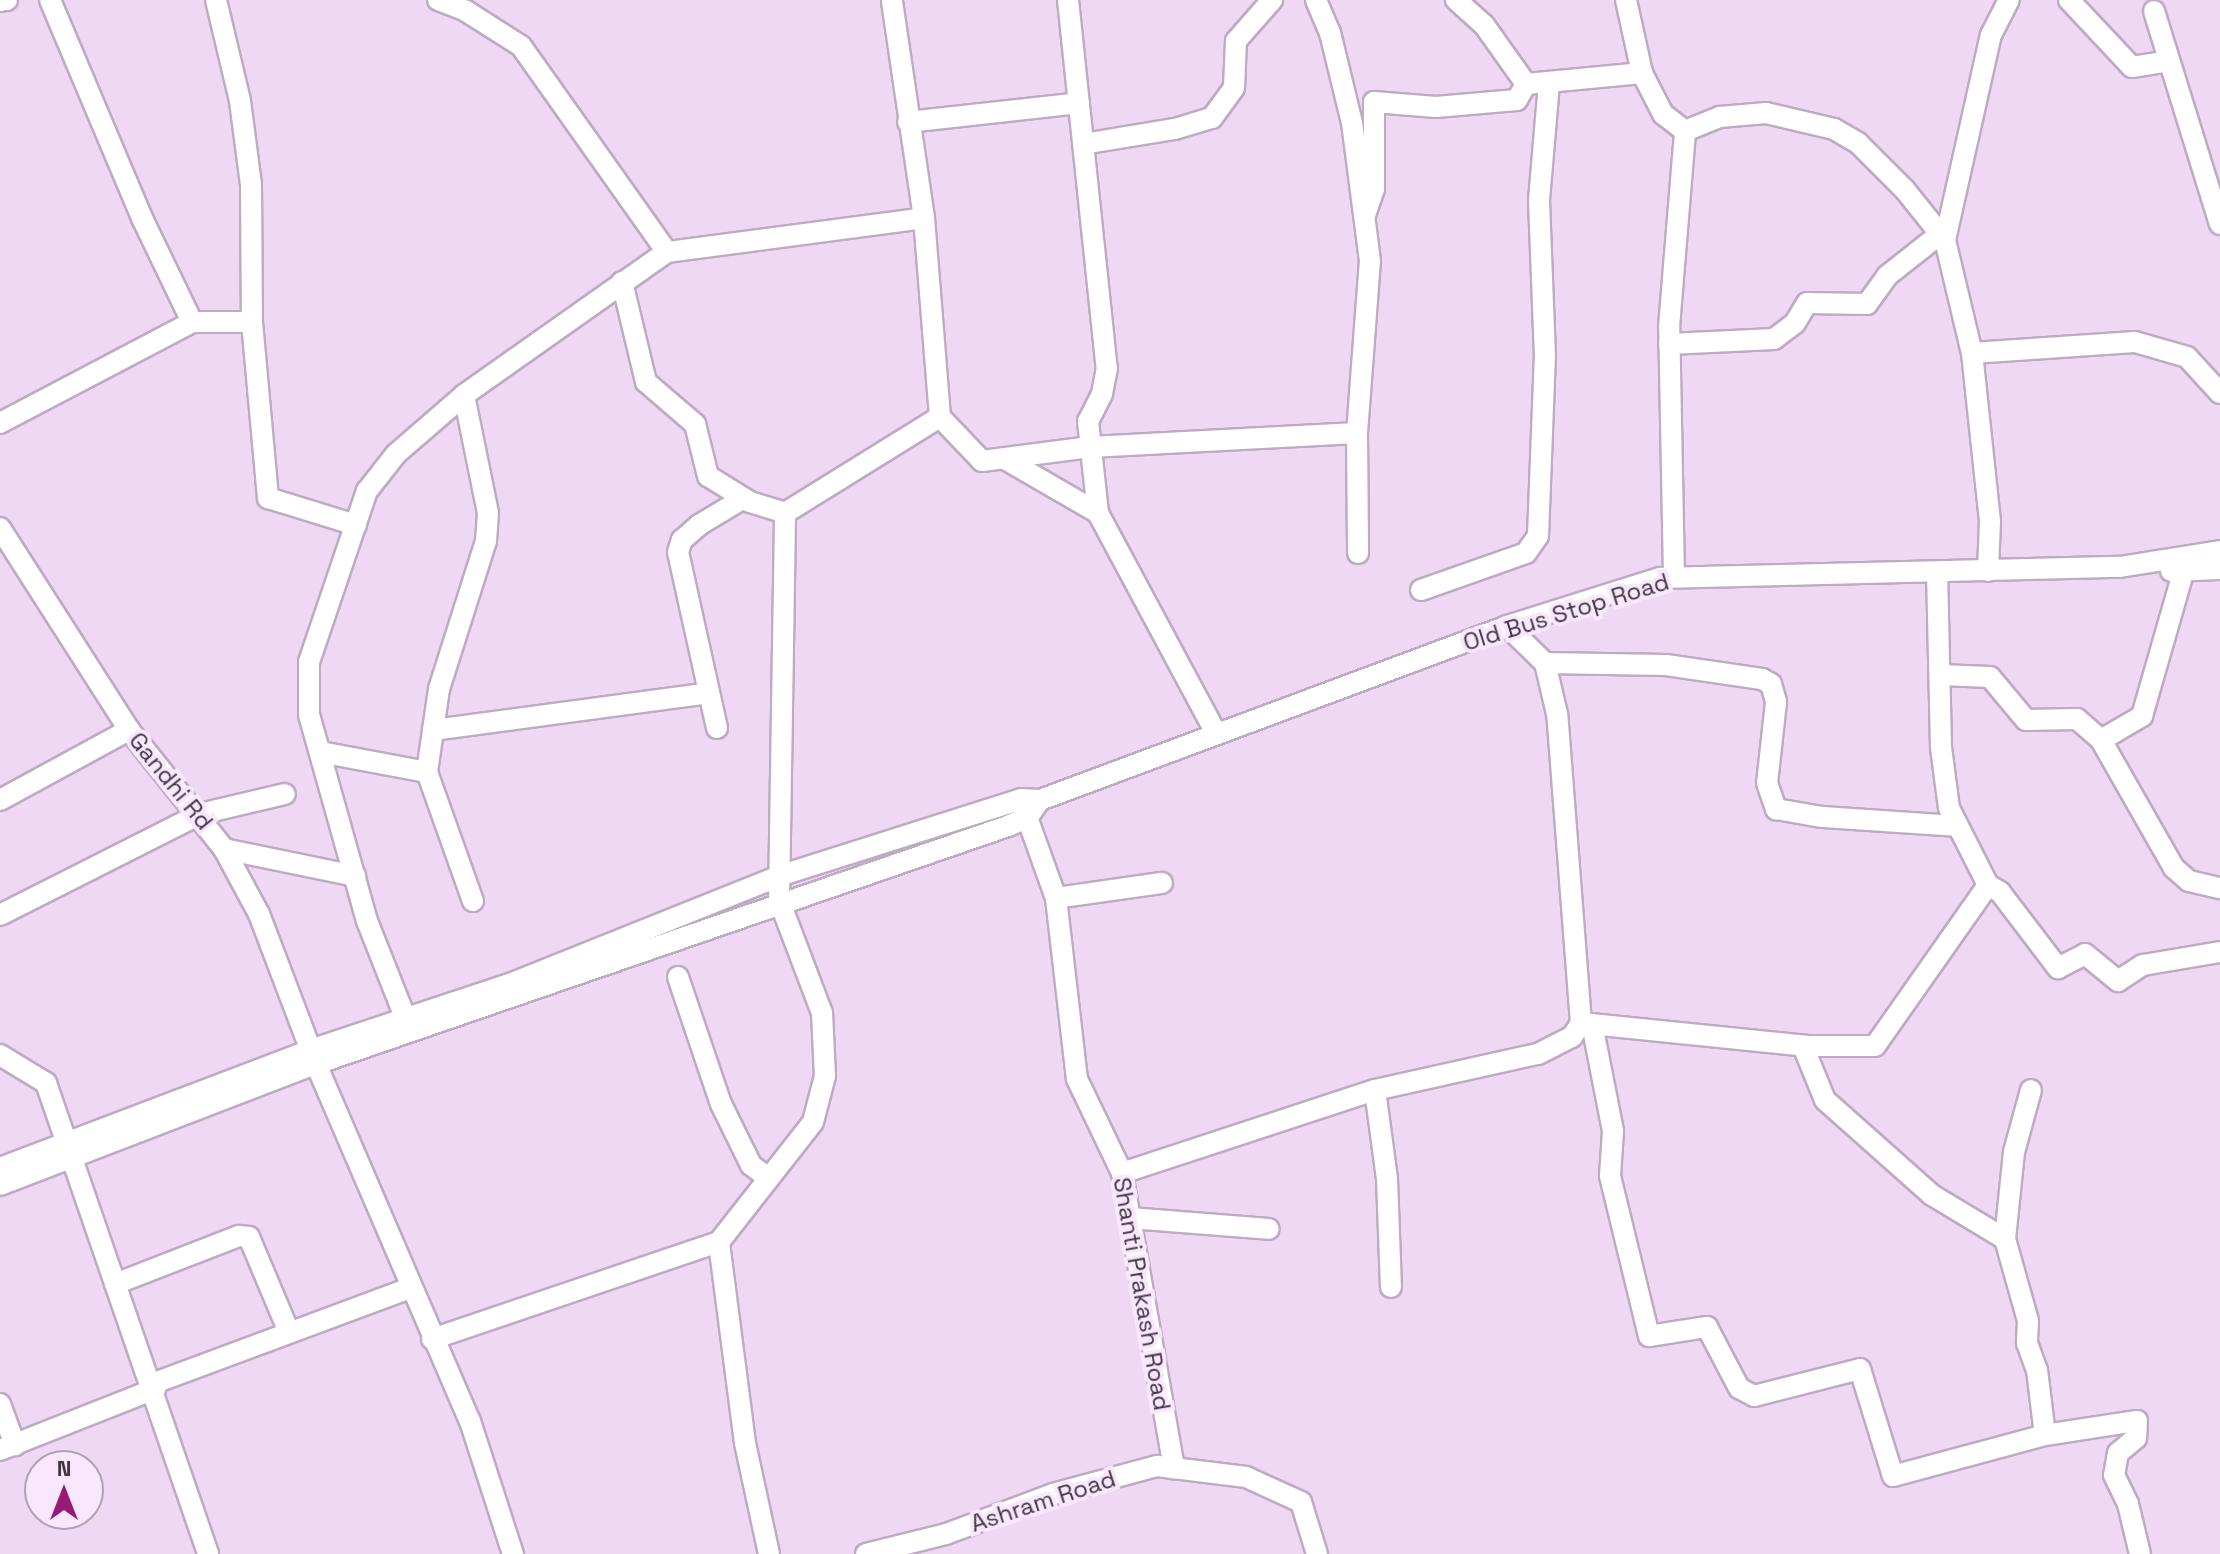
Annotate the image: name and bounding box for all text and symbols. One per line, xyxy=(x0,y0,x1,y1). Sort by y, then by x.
street label: Old Bus Stop Road xyxy=(1460,567,1672,657)
street label: Gandhi Rd xyxy=(123,726,219,836)
street label: Shanti Prakash Road xyxy=(1107,1175,1177,1413)
north arrow xyxy=(24,1450,104,1530)
text: N xyxy=(57,1454,71,1482)
street label: Ashram Road xyxy=(967,1464,1119,1538)

